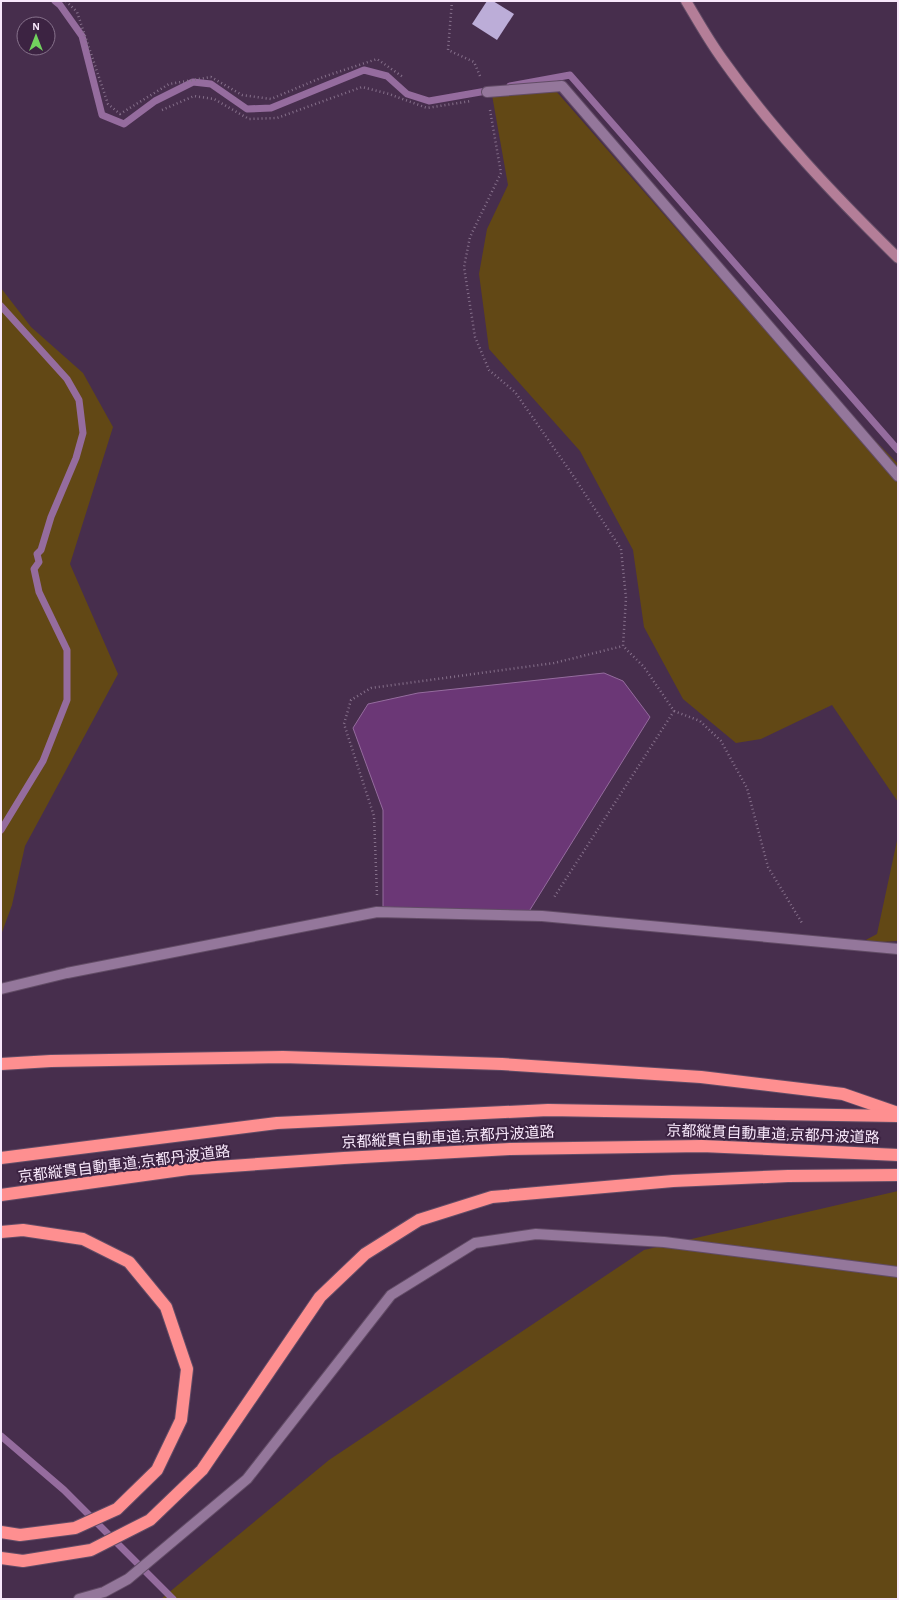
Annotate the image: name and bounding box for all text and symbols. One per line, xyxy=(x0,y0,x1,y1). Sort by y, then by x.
north arrow xyxy=(16,16,56,56)
text: N xyxy=(32,21,40,32)
street label: 京都縦貫自動車道;京都丹波道路 xyxy=(666,1122,880,1146)
street label: 京都縦貫自動車道;京都丹波道路 xyxy=(341,1123,555,1151)
street label: 京都縦貫自動車道;京都丹波道路 xyxy=(17,1143,231,1185)

